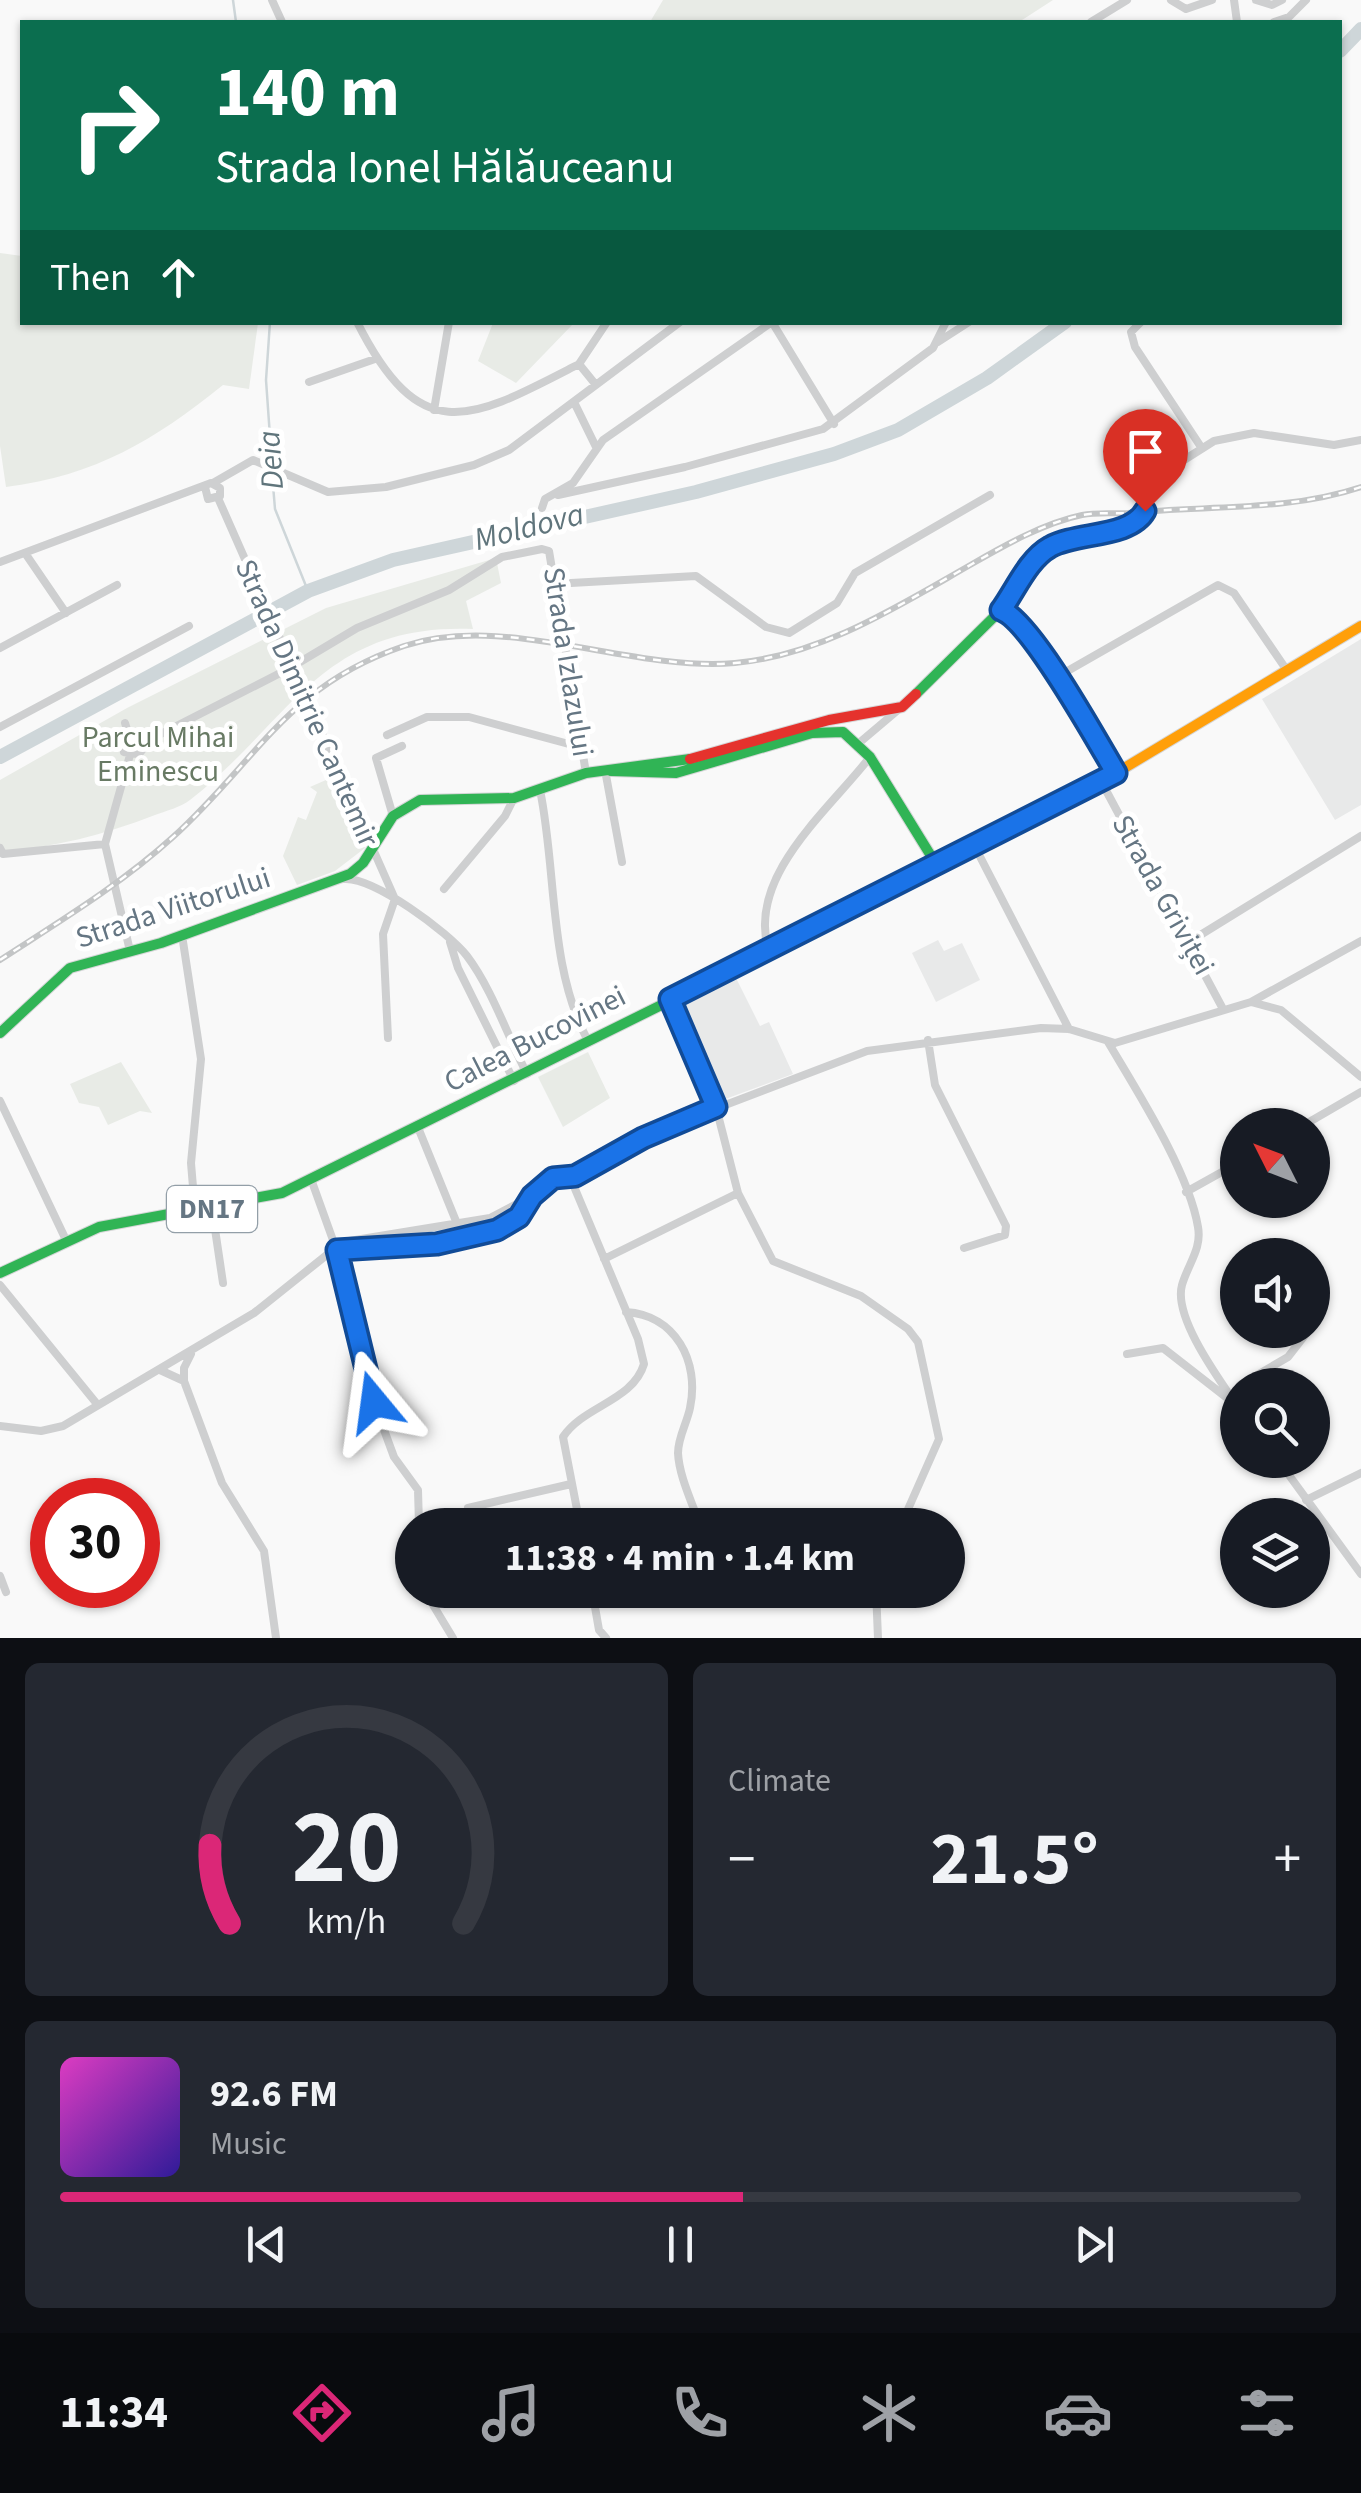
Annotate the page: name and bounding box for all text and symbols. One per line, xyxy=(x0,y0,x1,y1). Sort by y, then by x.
text: 140 m xyxy=(215,43,400,143)
icon: right xyxy=(50,60,180,190)
text: Strada Ionel Hălăuceanu xyxy=(215,136,674,200)
icon: ahead xyxy=(151,250,206,305)
text: Then xyxy=(50,251,131,305)
pin xyxy=(1103,409,1188,512)
icon: arrive xyxy=(1118,424,1173,479)
water label: Deia xyxy=(246,429,296,491)
water label: Moldova xyxy=(469,491,589,563)
street label: Strada Dimitrie Cantemir xyxy=(224,552,390,854)
street label: Strada Izlazului xyxy=(532,564,604,760)
park label: Parcul Mihai Eminescu xyxy=(82,716,234,793)
street label: Strada Griviței xyxy=(1101,807,1225,983)
street label: Strada Viitorului xyxy=(70,856,276,960)
street label: Calea Bucovinei xyxy=(437,975,633,1103)
north arrow xyxy=(1220,1108,1330,1218)
map controls xyxy=(1220,1108,1330,1608)
road number: DN17 xyxy=(167,1186,257,1232)
button: sound xyxy=(1220,1238,1330,1348)
position arrow xyxy=(322,1350,426,1454)
button: search xyxy=(1220,1368,1330,1478)
speed limit sign: 30 xyxy=(30,1478,160,1608)
button: layers xyxy=(1220,1498,1330,1608)
text: 11:38 · 4 min · 1.4 km xyxy=(505,1531,855,1585)
text: Climate xyxy=(728,1758,831,1804)
text: 20 xyxy=(292,1775,401,1923)
text: 21.5° xyxy=(930,1806,1099,1913)
text: − xyxy=(728,1821,755,1899)
text: + xyxy=(1274,1821,1301,1899)
text: km/h xyxy=(307,1896,386,1947)
text: 92.6 FM xyxy=(210,2067,338,2121)
text: Music xyxy=(210,2121,287,2167)
icon: previous xyxy=(239,2217,294,2272)
icon: pause xyxy=(653,2217,708,2272)
icon: next xyxy=(1067,2217,1122,2272)
icon: directions xyxy=(287,2378,357,2448)
icon: music xyxy=(476,2378,546,2448)
icon: phone xyxy=(665,2378,735,2448)
icon: climate xyxy=(854,2378,924,2448)
icon: car xyxy=(1043,2378,1113,2448)
icon: filters xyxy=(1232,2378,1302,2448)
text: 11:34 xyxy=(59,2381,168,2445)

